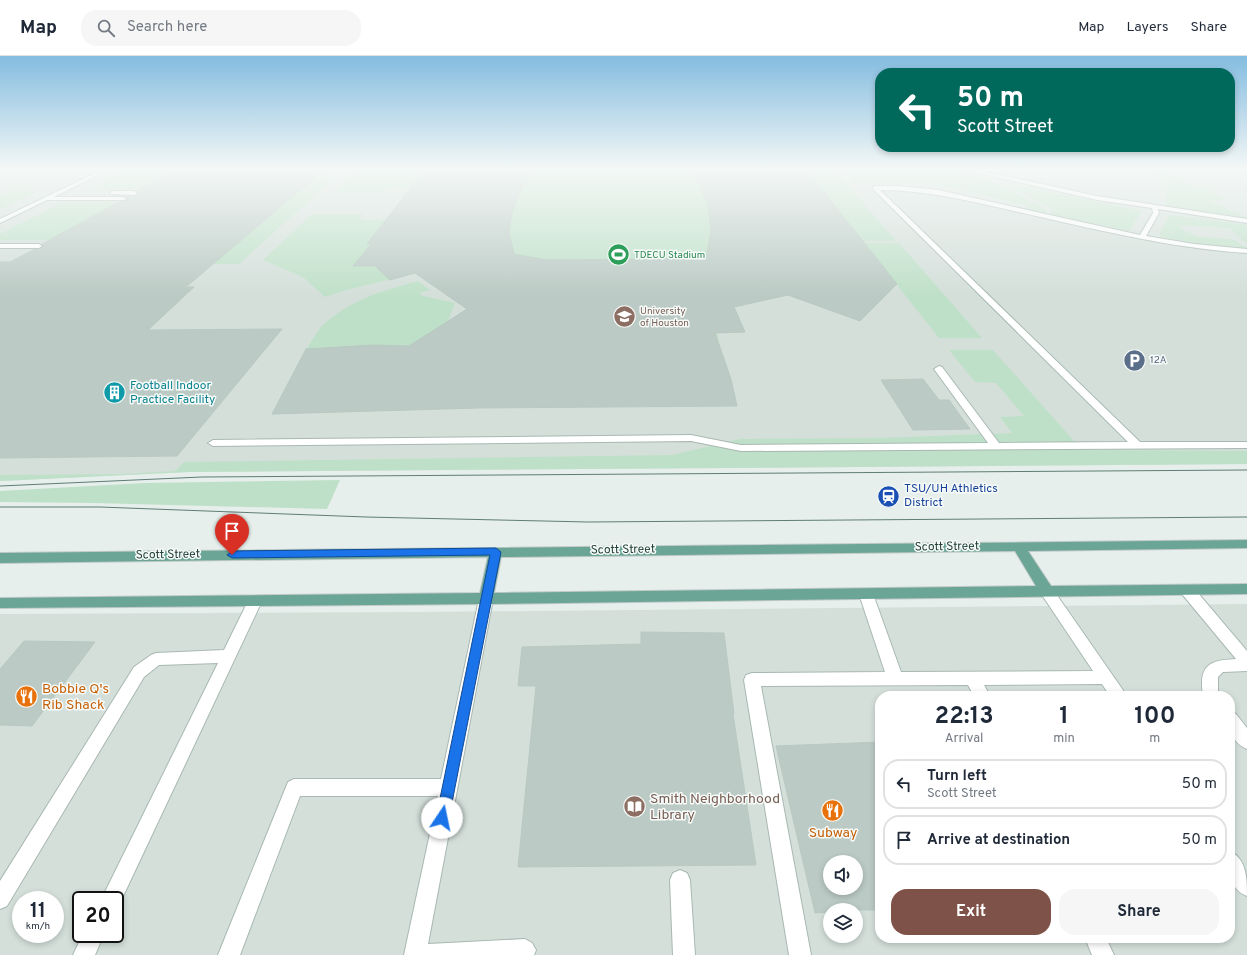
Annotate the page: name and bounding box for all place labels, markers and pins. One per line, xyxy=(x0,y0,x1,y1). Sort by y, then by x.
sports icon: TDECU Stadium xyxy=(605,242,631,268)
place label: TDECU Stadium xyxy=(634,249,705,262)
school or university icon: University of Houston xyxy=(611,304,637,330)
place label: University of Houston xyxy=(640,305,689,330)
parking icon: 12A xyxy=(1121,347,1147,373)
place label: 12A xyxy=(1150,354,1167,367)
place label: Football Indoor Practice Facility xyxy=(130,378,215,408)
building icon: Football Indoor Practice Facility xyxy=(101,380,127,406)
place label: TSU/UH Athletics District xyxy=(904,481,998,511)
station icon: TSU/UH Athletics District xyxy=(875,483,901,509)
pin xyxy=(215,514,249,555)
place label: Bobbie Q's Rib Shack xyxy=(42,681,109,714)
restaurant icon: Bobbie Q's Rib Shack xyxy=(14,684,40,710)
place label: Smith Neighborhood Library xyxy=(650,791,780,824)
library icon: Smith Neighborhood Library xyxy=(622,794,648,820)
restaurant icon: Subway xyxy=(820,798,846,824)
place label: Subway xyxy=(809,825,857,842)

